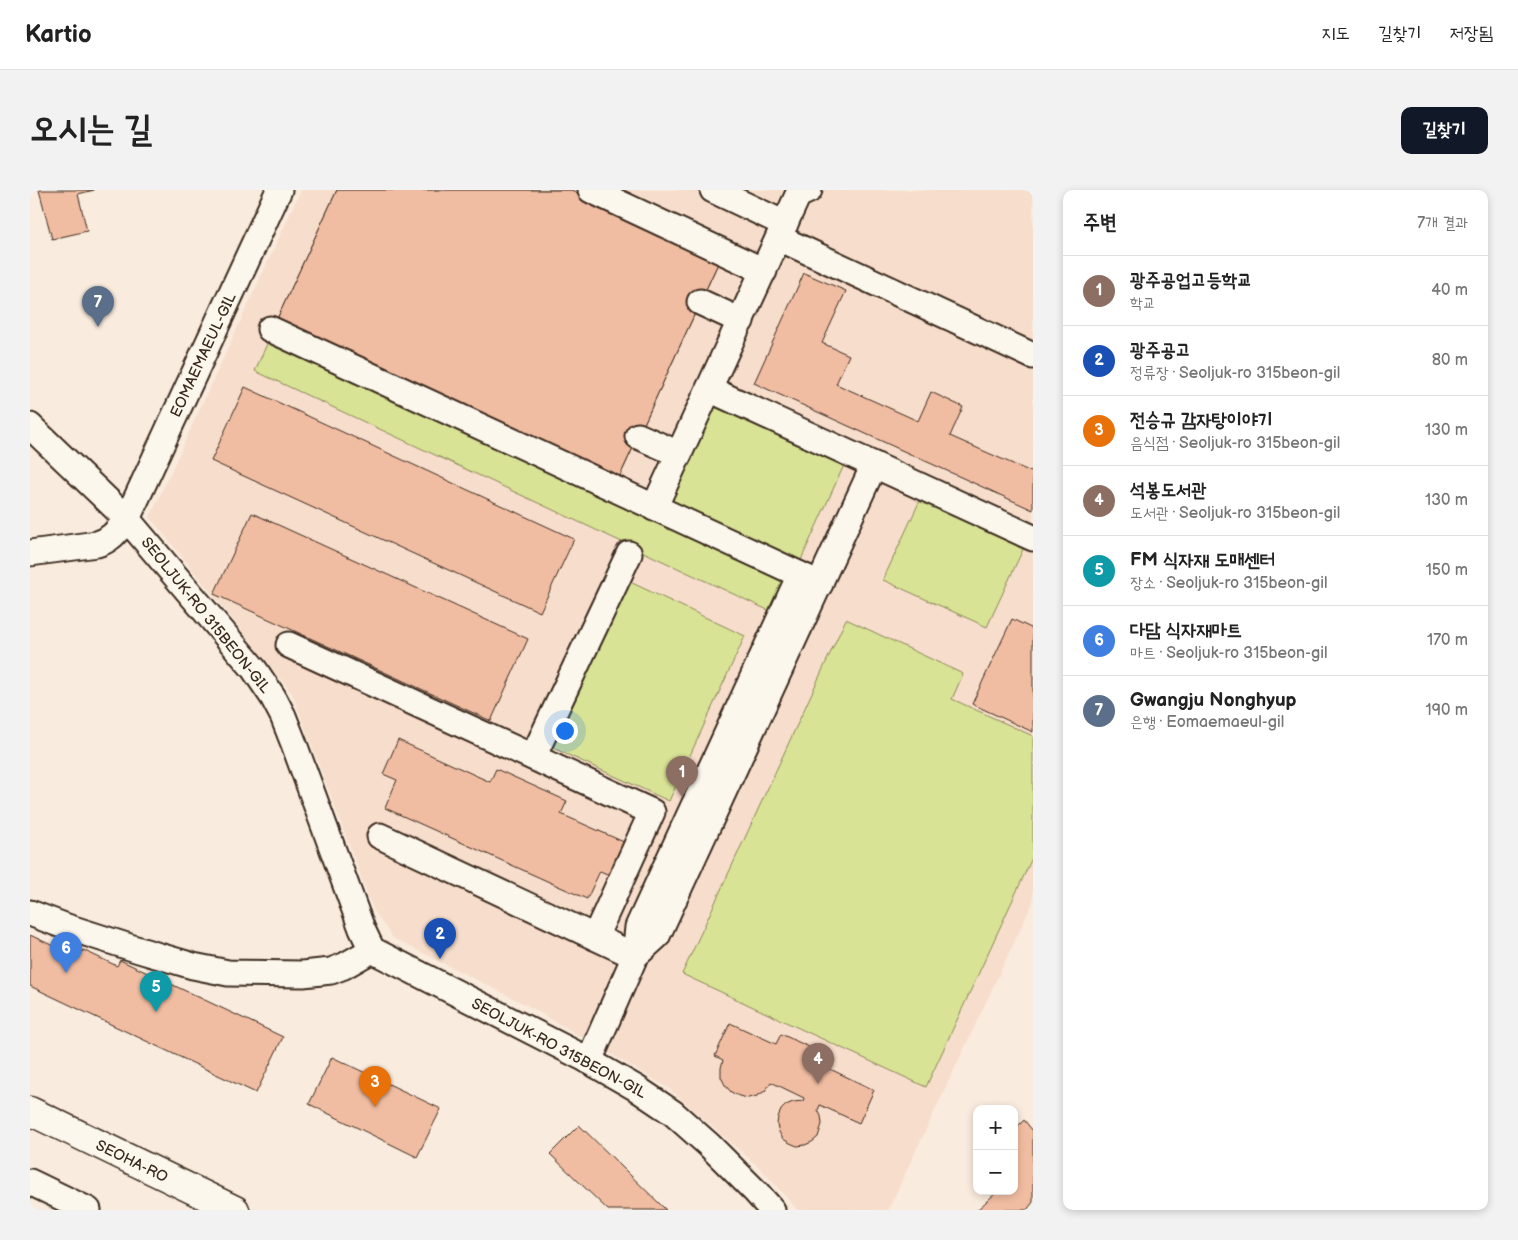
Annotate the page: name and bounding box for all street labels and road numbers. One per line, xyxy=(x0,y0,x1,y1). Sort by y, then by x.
street label: EOMAEMAEUL-GIL xyxy=(166,290,241,420)
street label: SEOLJUK-RO 315BEON-GIL xyxy=(137,533,275,697)
street label: SEOLJUK-RO 315BEON-GIL xyxy=(468,994,650,1103)
street label: SEOHA-RO xyxy=(93,1136,171,1187)

